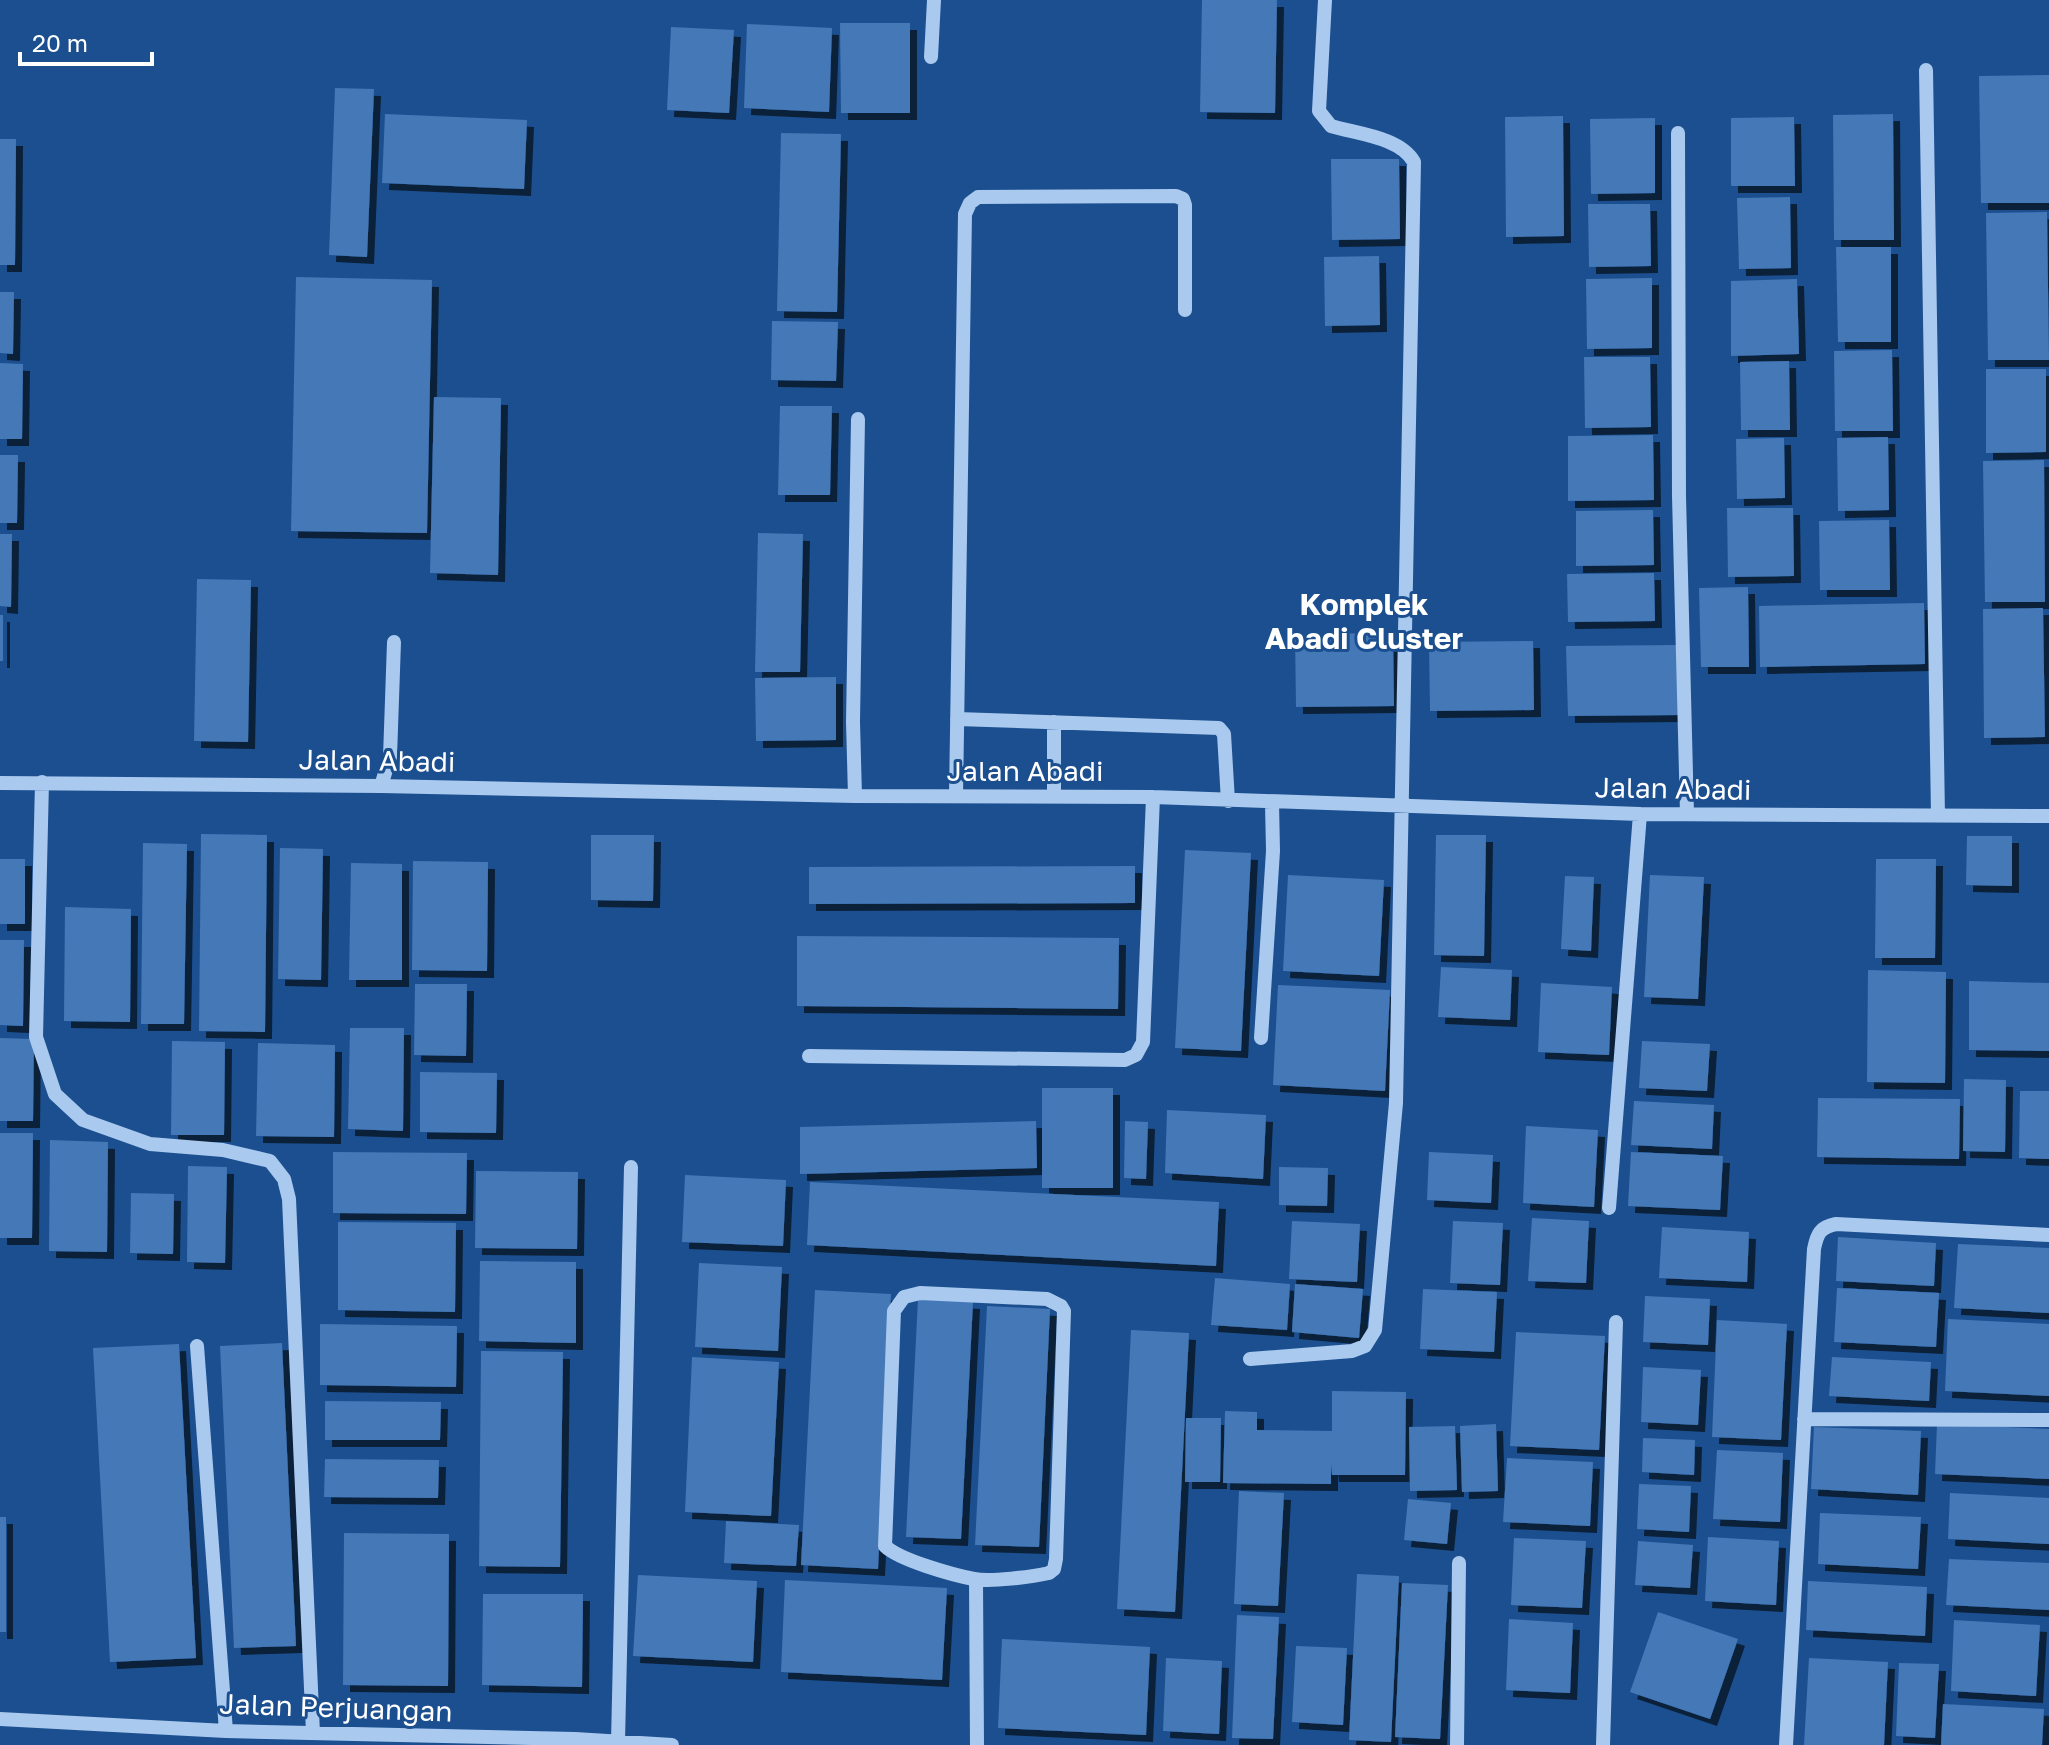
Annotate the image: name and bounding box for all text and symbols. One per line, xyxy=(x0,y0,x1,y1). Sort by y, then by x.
scale bar xyxy=(20,16,152,66)
text: 20 m xyxy=(32,28,88,57)
district label: Komplek Abadi Cluster xyxy=(1265,586,1464,656)
street label: Jalan Abadi xyxy=(298,742,456,778)
street label: Jalan Abadi xyxy=(947,754,1103,787)
street label: Jalan Abadi xyxy=(1594,770,1752,806)
street label: Jalan Perjuangan xyxy=(219,1686,453,1728)

